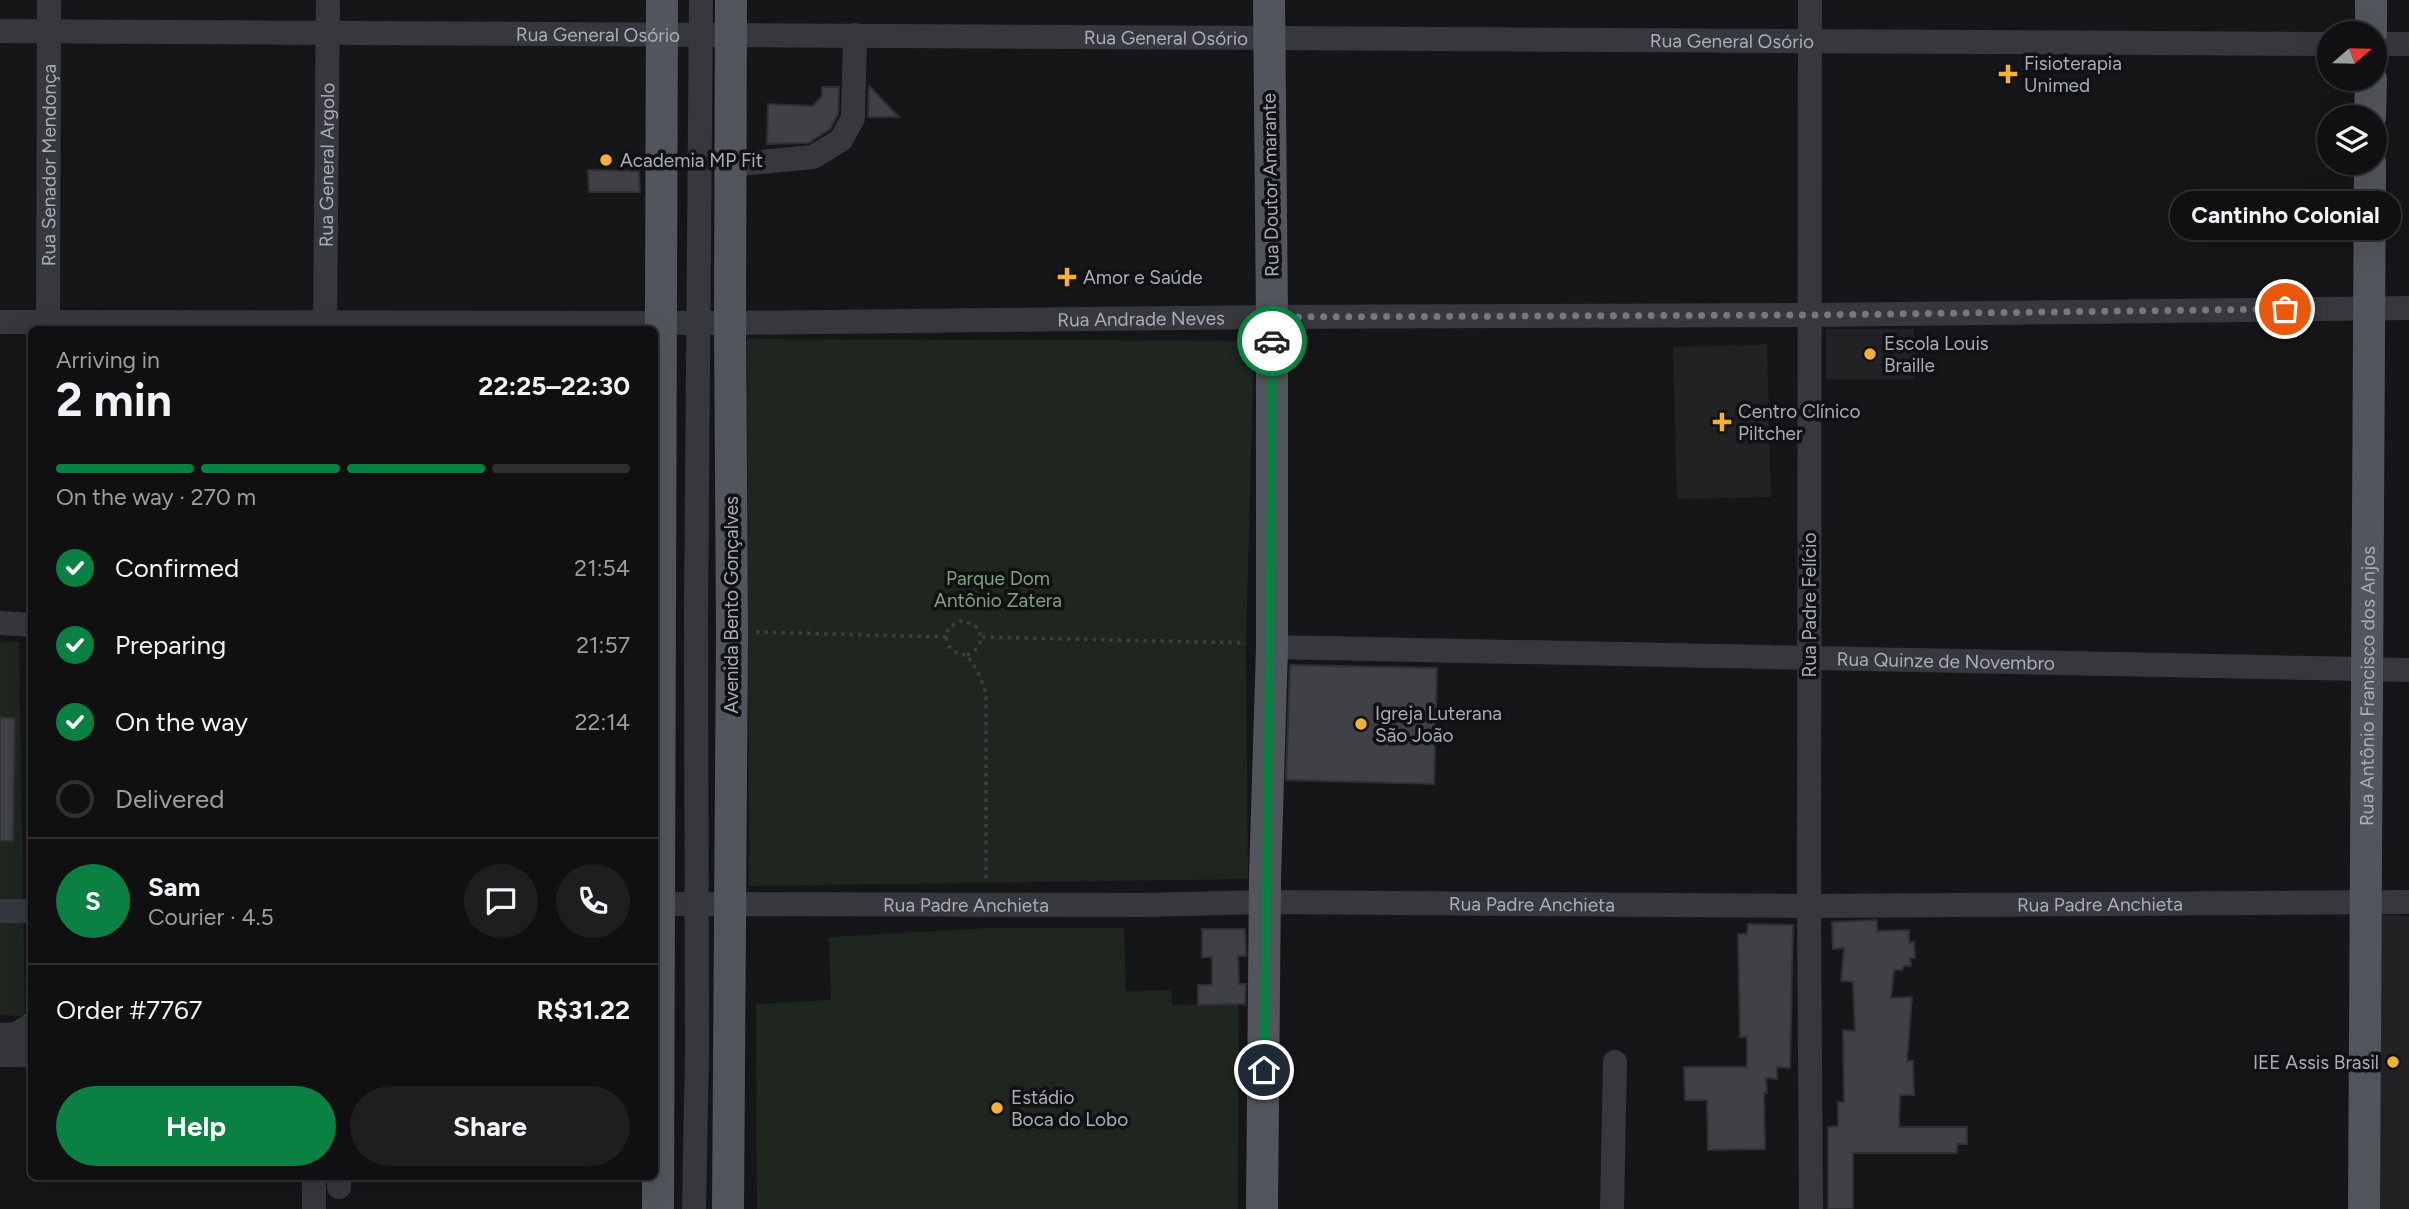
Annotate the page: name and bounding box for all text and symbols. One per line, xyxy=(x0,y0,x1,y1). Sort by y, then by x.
north arrow xyxy=(2317,21,2387,91)
map controls xyxy=(2317,21,2387,175)
street label: Rua General Osório xyxy=(516,23,680,47)
street label: Rua General Osório xyxy=(1084,26,1248,50)
street label: Rua General Osório xyxy=(1650,29,1814,53)
place label: Fisioterapia Unimed xyxy=(2024,52,2122,97)
street label: Rua Senador Mendonça xyxy=(37,64,61,266)
marker: Fisioterapia Unimed xyxy=(1998,64,2018,84)
street label: Rua General Argolo xyxy=(315,83,339,247)
street label: Rua Doutor Amarante xyxy=(1257,93,1284,277)
button: layers xyxy=(2317,105,2387,175)
place label: Academia MP Fit xyxy=(620,149,763,172)
marker: Academia MP Fit xyxy=(598,152,614,168)
callout: Cantinho Colonial xyxy=(2170,190,2400,239)
text: Cantinho Colonial xyxy=(2191,201,2380,229)
place label: Amor e Saúde xyxy=(1083,266,1203,289)
marker: Amor e Saúde xyxy=(1057,267,1077,287)
pin xyxy=(2255,279,2315,339)
icon: bag xyxy=(2266,290,2304,328)
courier xyxy=(1237,306,1307,376)
street label: Rua Andrade Neves xyxy=(1057,307,1225,331)
icon: car xyxy=(1253,322,1291,360)
place label: Escola Louis Braille xyxy=(1884,332,1989,377)
text: Arriving in xyxy=(56,346,160,374)
marker: Escola Louis Braille xyxy=(1862,346,1878,362)
text: 22:25–22:30 xyxy=(478,370,630,402)
text: 2 min xyxy=(56,372,172,428)
place label: Centro Clínico Piltcher xyxy=(1738,400,1861,445)
marker: Centro Clínico Piltcher xyxy=(1712,412,1732,432)
text: On the way · 270 m xyxy=(56,483,256,511)
street label: Avenida Bento Gonçalves xyxy=(720,496,743,714)
street label: Rua Padre Felício xyxy=(1798,533,1821,677)
street label: Rua Antônio Francisco dos Anjos xyxy=(2355,546,2380,826)
icon: check xyxy=(56,549,94,587)
text: Confirmed xyxy=(115,552,239,584)
text: 21:54 xyxy=(574,554,630,582)
park label: Parque Dom Antônio Zatera xyxy=(934,567,1062,612)
icon: check xyxy=(56,626,94,664)
text: Preparing xyxy=(115,629,226,661)
text: 21:57 xyxy=(576,631,630,659)
street label: Rua Quinze de Novembro xyxy=(1836,647,2055,675)
place label: Igreja Luterana São João xyxy=(1375,702,1502,747)
icon: check xyxy=(56,703,94,741)
text: On the way xyxy=(115,706,248,738)
text: 22:14 xyxy=(575,708,630,736)
marker: Igreja Luterana São João xyxy=(1353,716,1369,732)
text: Delivered xyxy=(115,783,224,815)
button: chat xyxy=(464,864,538,938)
button: phone xyxy=(556,864,630,938)
text: Sam xyxy=(148,871,200,903)
text: S xyxy=(85,885,101,917)
street label: Rua Padre Anchieta xyxy=(1449,892,1615,917)
street label: Rua Padre Anchieta xyxy=(883,893,1049,917)
street label: Rua Padre Anchieta xyxy=(2017,893,2183,917)
text: Courier · 4.5 xyxy=(148,903,274,931)
text: Order #7767 xyxy=(56,994,203,1026)
text: R$31.22 xyxy=(537,994,630,1026)
pin xyxy=(1234,1040,1294,1100)
icon: home xyxy=(1245,1051,1283,1089)
place label: IEE Assis Brasil xyxy=(2253,1051,2379,1074)
marker: IEE Assis Brasil xyxy=(2385,1054,2401,1070)
button: Help xyxy=(56,1086,336,1166)
button: Share xyxy=(350,1086,630,1166)
place label: Estádio Boca do Lobo xyxy=(1011,1086,1128,1131)
marker: Estádio Boca do Lobo xyxy=(989,1100,1005,1116)

